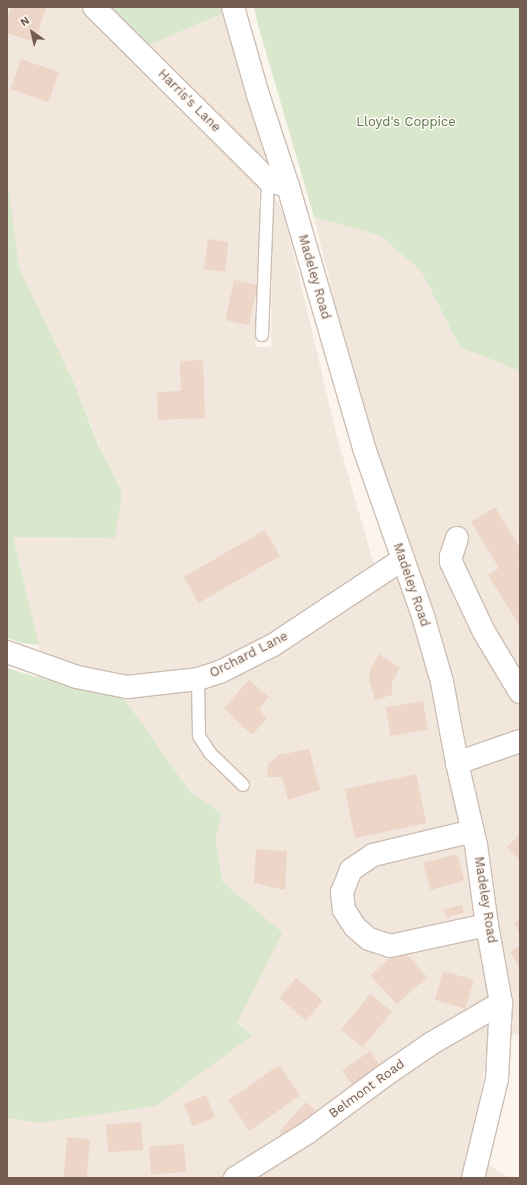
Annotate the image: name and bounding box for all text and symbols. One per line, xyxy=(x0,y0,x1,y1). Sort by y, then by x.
north arrow xyxy=(12,12,52,52)
text: N xyxy=(18,14,32,29)
street label: Harris's Lane xyxy=(154,66,224,136)
park label: Lloyd's Coppice xyxy=(356,114,456,130)
street label: Madeley Road xyxy=(294,233,334,321)
street label: Madeley Road xyxy=(389,541,433,629)
street label: Orchard Lane xyxy=(207,629,291,681)
street label: Madeley Road xyxy=(470,855,500,945)
street label: Belmont Road xyxy=(326,1056,408,1122)

